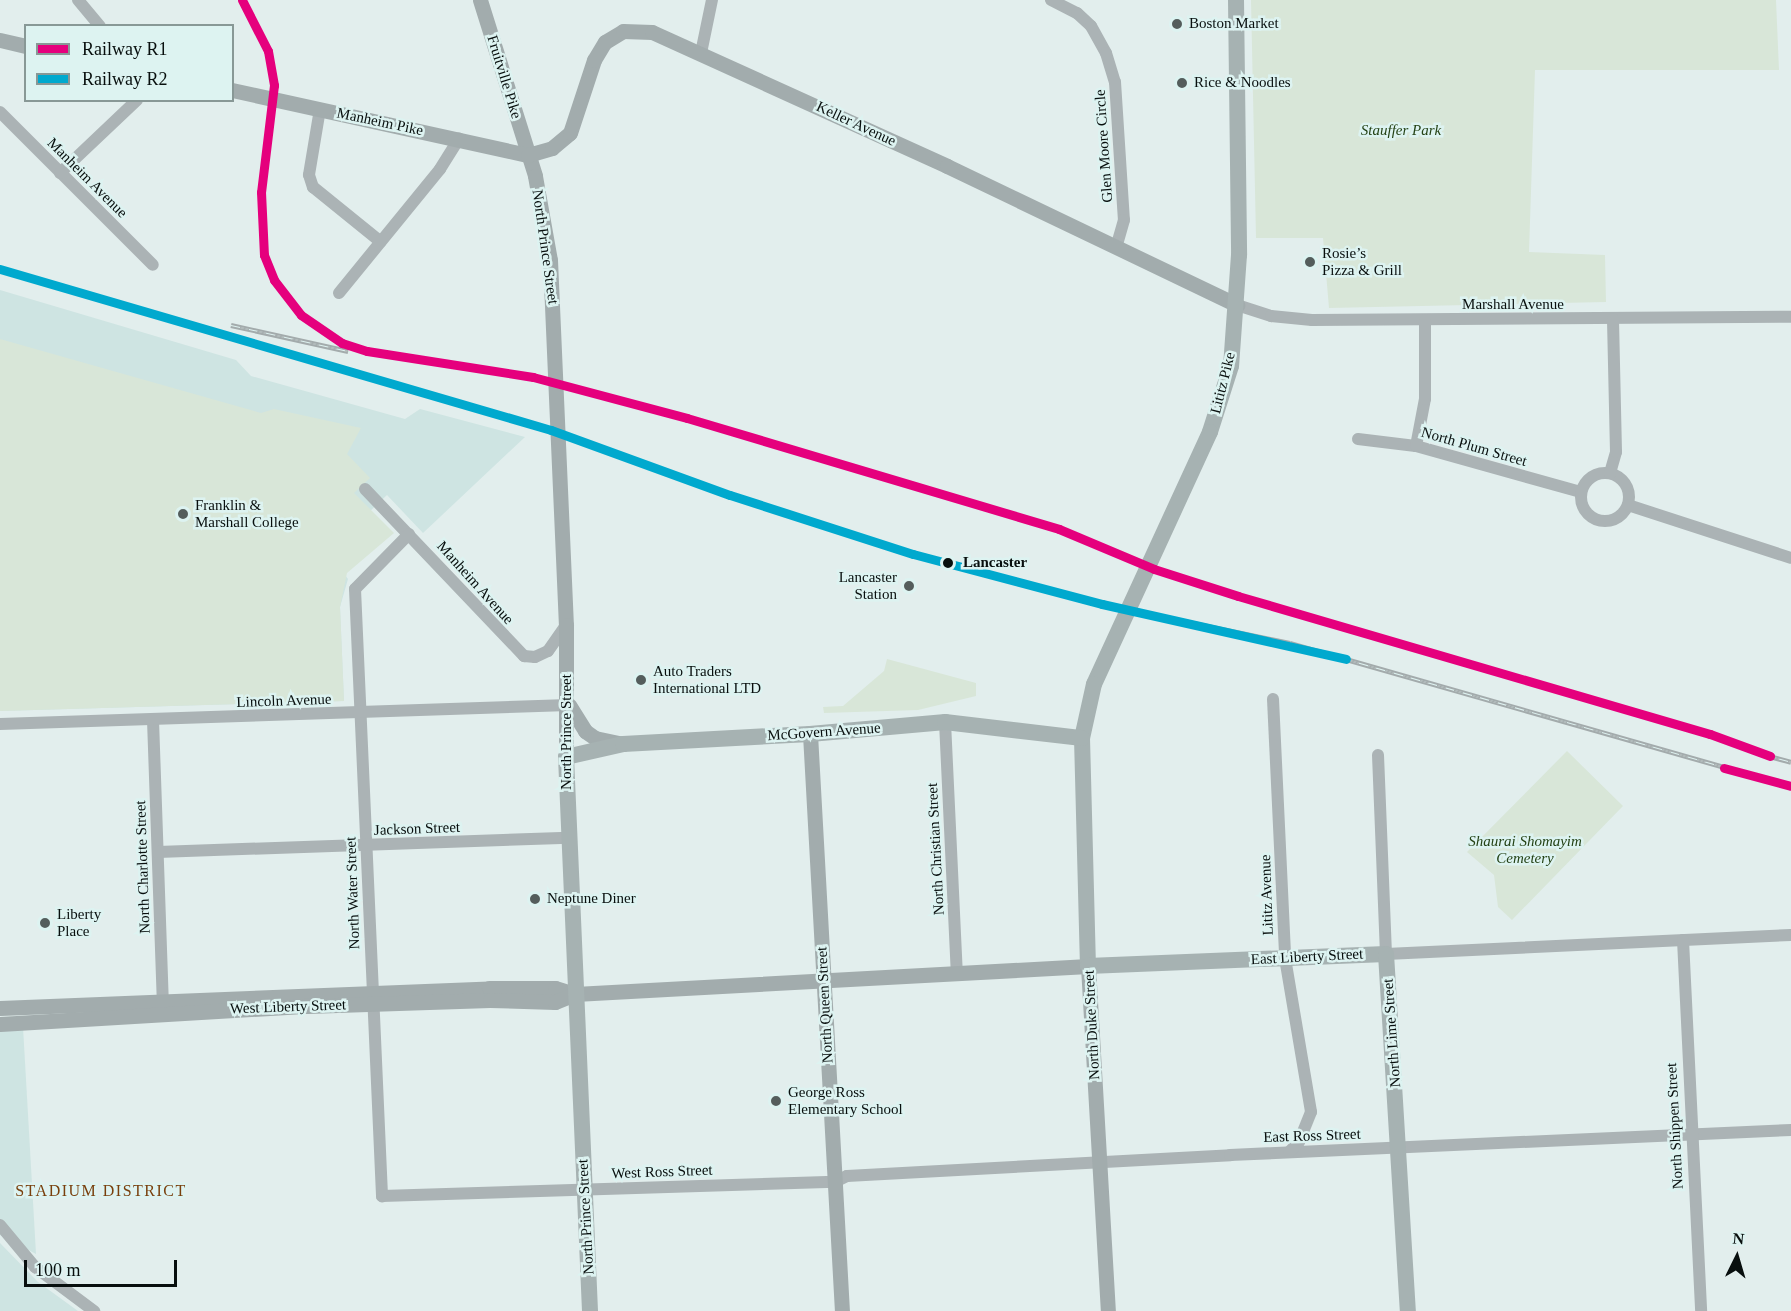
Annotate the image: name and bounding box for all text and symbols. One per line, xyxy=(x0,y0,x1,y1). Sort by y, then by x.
place label: Boston Market xyxy=(1189,15,1279,33)
marker: Boston Market xyxy=(1170,17,1184,31)
legend xyxy=(24,24,234,102)
street label: Fruitville Pike xyxy=(483,33,525,121)
text: Railway R1 xyxy=(82,39,168,59)
text: Railway R2 xyxy=(82,69,168,89)
place label: Rice & Noodles xyxy=(1194,74,1291,92)
marker: Rice & Noodles xyxy=(1175,76,1189,90)
street label: Glen Moore Circle xyxy=(1091,89,1117,203)
street label: Keller Avenue xyxy=(813,98,899,150)
street label: Manheim Pike xyxy=(335,104,425,140)
park label: Stauffer Park xyxy=(1361,122,1441,140)
street label: Manheim Avenue xyxy=(43,134,131,222)
street label: North Prince Street xyxy=(528,188,562,306)
place label: Rosie’s Pizza & Grill xyxy=(1322,244,1402,279)
marker: Rosie’s Pizza & Grill xyxy=(1303,255,1317,269)
street label: Marshall Avenue xyxy=(1462,296,1564,314)
street label: Lititz Pike xyxy=(1207,350,1239,416)
street label: North Plum Street xyxy=(1419,423,1529,471)
place label: Franklin & Marshall College xyxy=(195,496,299,531)
marker: Franklin & Marshall College xyxy=(176,507,190,521)
street label: Manheim Avenue xyxy=(433,537,517,629)
marker: Lancaster xyxy=(938,553,958,573)
place label: Lancaster xyxy=(963,554,1027,572)
place label: Lancaster Station xyxy=(839,568,897,603)
marker: Lancaster Station xyxy=(902,579,916,593)
place label: Auto Traders International LTD xyxy=(653,662,761,697)
marker: Auto Traders International LTD xyxy=(634,673,648,687)
street label: North Prince Street xyxy=(558,674,576,790)
street label: Lincoln Avenue xyxy=(236,690,332,712)
street label: McGovern Avenue xyxy=(766,719,882,745)
street label: North Christian Street xyxy=(924,782,948,916)
street label: North Charlotte Street xyxy=(132,800,154,934)
street label: Jackson Street xyxy=(374,819,460,839)
park label: Shaurai Shomayim Cemetery xyxy=(1468,832,1582,867)
street label: North Water Street xyxy=(342,836,364,950)
street label: Lititz Avenue xyxy=(1257,854,1277,936)
place label: Neptune Diner xyxy=(547,890,636,908)
marker: Neptune Diner xyxy=(528,892,542,906)
place label: Liberty Place xyxy=(57,905,101,940)
marker: Liberty Place xyxy=(38,916,52,930)
street label: East Liberty Street xyxy=(1250,945,1364,969)
street label: North Queen Street xyxy=(813,946,837,1064)
street label: North Duke Street xyxy=(1080,970,1104,1080)
street label: North Lime Street xyxy=(1379,978,1405,1088)
street label: West Liberty Street xyxy=(230,996,346,1018)
street label: North Shippen Street xyxy=(1663,1062,1687,1190)
place label: George Ross Elementary School xyxy=(788,1083,903,1118)
marker: George Ross Elementary School xyxy=(769,1094,783,1108)
street label: East Ross Street xyxy=(1263,1125,1361,1147)
street label: North Prince Street xyxy=(574,1159,598,1275)
street label: West Ross Street xyxy=(611,1161,713,1183)
district label: STADIUM DISTRICT xyxy=(15,1181,187,1201)
north arrow xyxy=(1707,1227,1767,1287)
text: N xyxy=(1732,1230,1745,1248)
scale bar xyxy=(27,1248,180,1286)
text: 100 m xyxy=(35,1260,81,1280)

